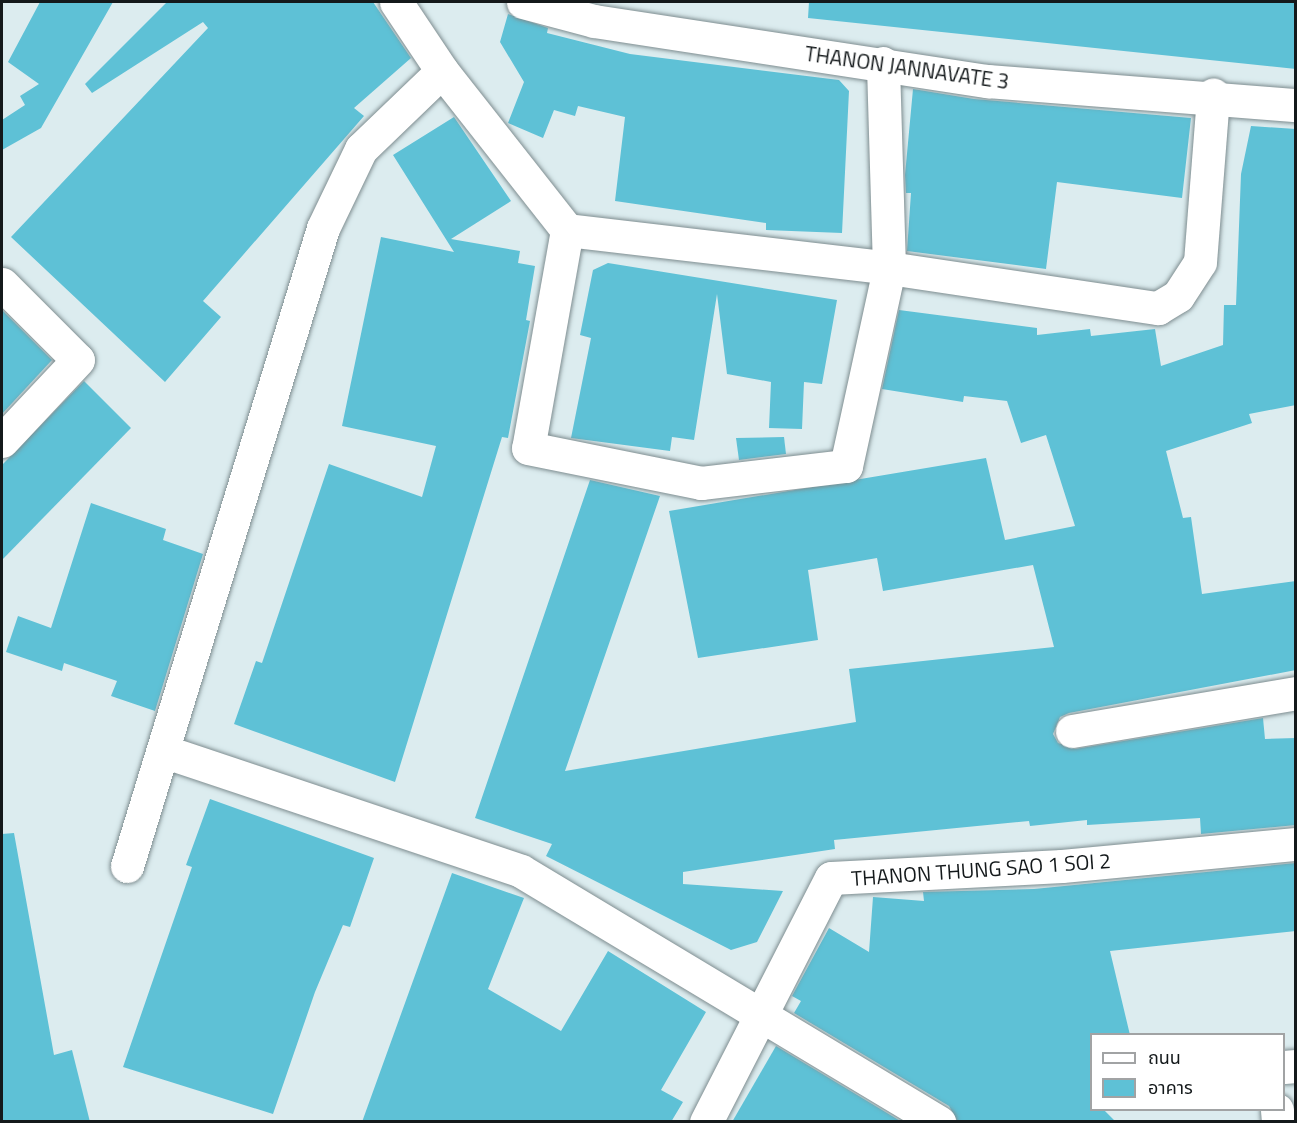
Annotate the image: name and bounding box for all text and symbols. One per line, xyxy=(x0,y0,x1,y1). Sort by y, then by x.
street label: THANON JANNAVATE 3 xyxy=(803,40,1011,94)
street label: THANON THUNG SAO 1 SOI 2 xyxy=(850,847,1112,891)
legend xyxy=(1090,1033,1285,1111)
text: ถนน xyxy=(1148,1044,1181,1071)
text: อาคาร xyxy=(1148,1074,1193,1101)

